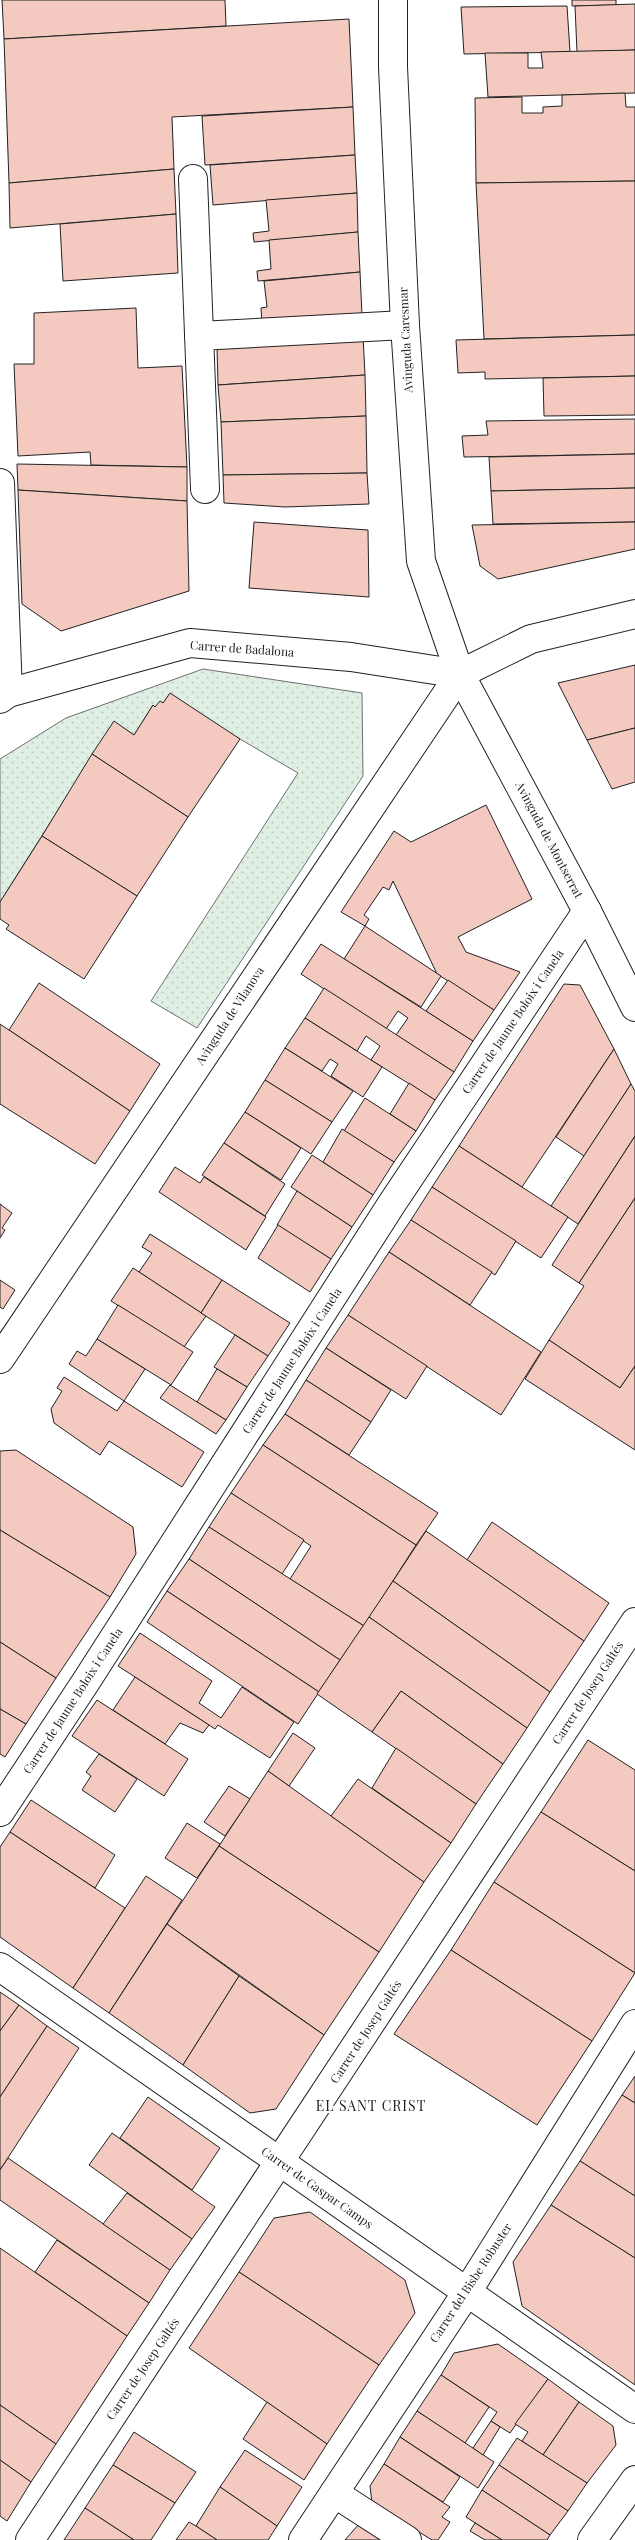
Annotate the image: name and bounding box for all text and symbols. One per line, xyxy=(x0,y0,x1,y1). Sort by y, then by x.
street label: Avinguda Caresmar xyxy=(394,286,416,394)
street label: Carrer de Badalona xyxy=(189,636,295,660)
street label: Avinguda de Montserrat xyxy=(512,778,588,901)
street label: Carrer de Jaume Boloix i Canela xyxy=(458,946,567,1097)
street label: Avinguda de Vilanova xyxy=(191,963,267,1069)
street label: Carrer de Jaume Boloix i Canela xyxy=(238,1284,344,1437)
street label: Carrer de Jaume Boloix i Canela xyxy=(19,1624,125,1777)
street label: Carrer de Josep Galtés xyxy=(548,1638,627,1747)
street label: Carrer de Josep Galtés xyxy=(326,1977,405,2086)
district label: EL SANT CRIST xyxy=(316,2096,426,2115)
street label: Carrer de Gaspar Camps xyxy=(259,2143,377,2232)
street label: Carrer del Bisbe Robuster xyxy=(425,2219,515,2345)
street label: Carrer de Josep Galtés xyxy=(102,2314,182,2423)

